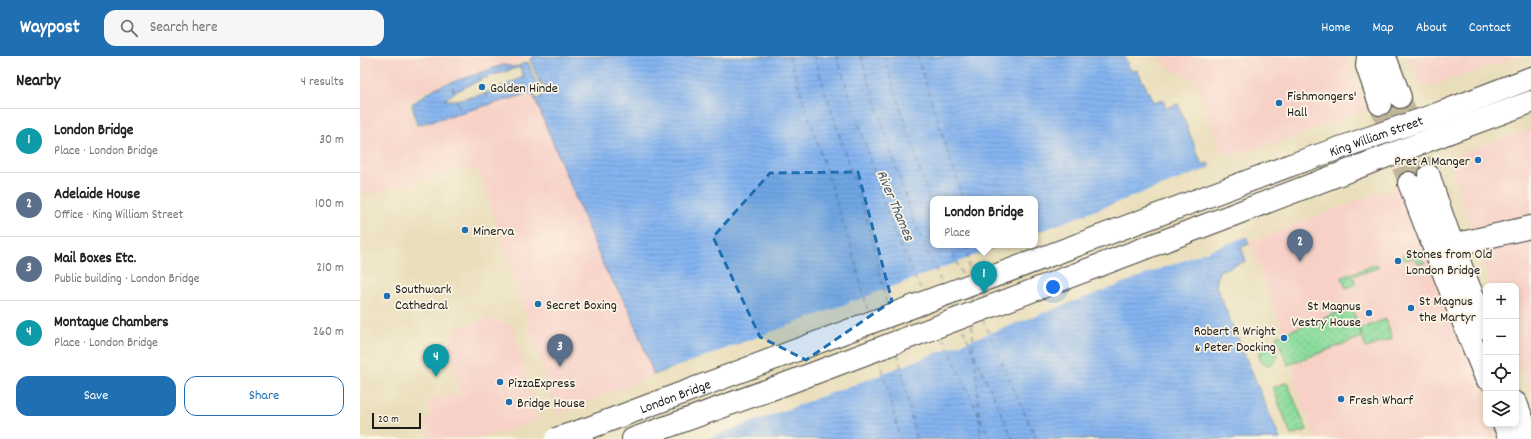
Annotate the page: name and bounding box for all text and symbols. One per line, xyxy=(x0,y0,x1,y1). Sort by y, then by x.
search box xyxy=(104,10,384,46)
text: Waypost xyxy=(20,15,80,42)
icon: search xyxy=(118,17,140,39)
text: Search here xyxy=(150,17,218,39)
text: Home xyxy=(1321,18,1350,38)
text: Map xyxy=(1372,18,1394,38)
text: About xyxy=(1416,18,1447,38)
text: Contact xyxy=(1469,18,1511,38)
text: Nearby xyxy=(16,70,60,94)
text: 4 results xyxy=(301,73,344,92)
place label: Golden Hinde xyxy=(490,79,558,99)
marker: Golden Hinde xyxy=(477,82,487,92)
place label: Fishmongers' Hall xyxy=(1287,87,1357,123)
marker: Fishmongers' Hall xyxy=(1274,98,1284,108)
street label: King William Street xyxy=(1327,112,1426,163)
text: London Bridge xyxy=(54,120,133,142)
text: 1 xyxy=(28,131,30,150)
text: 30 m xyxy=(319,131,344,150)
text: Place · London Bridge xyxy=(54,142,158,161)
place label: Pret A Manger xyxy=(1394,152,1471,172)
marker: Pret A Manger xyxy=(1473,155,1483,165)
water label: River Thames xyxy=(869,167,919,245)
text: Adelaide House xyxy=(54,184,140,206)
text: 2 xyxy=(26,195,32,214)
text: 100 m xyxy=(315,195,344,214)
popup xyxy=(930,196,1038,248)
text: London Bridge xyxy=(944,202,1024,224)
text: Office · King William Street xyxy=(54,206,183,225)
place label: Minerva xyxy=(473,222,514,242)
text: Place xyxy=(944,224,970,243)
marker: Minerva xyxy=(460,225,470,235)
pin: 2 xyxy=(1287,229,1313,262)
place label: Stones from Old London Bridge xyxy=(1406,245,1492,281)
text: Mail Boxes Etc. xyxy=(54,248,136,270)
marker: Stones from Old London Bridge xyxy=(1393,256,1403,266)
text: 3 xyxy=(26,259,32,278)
text: 210 m xyxy=(316,259,344,278)
pin: 1 xyxy=(971,261,997,294)
text: Public building · London Bridge xyxy=(54,270,199,289)
your location xyxy=(1043,277,1063,297)
place label: Southwark Cathedral xyxy=(395,280,452,316)
map controls xyxy=(1483,283,1519,427)
button: + xyxy=(1483,283,1519,319)
marker: Southwark Cathedral xyxy=(382,291,392,301)
place label: St Magnus the Martyr xyxy=(1419,292,1477,328)
place label: Secret Boxing xyxy=(546,296,617,316)
place label: St Magnus Vestry House xyxy=(1291,297,1361,333)
marker: Secret Boxing xyxy=(533,299,543,309)
marker: St Magnus the Martyr xyxy=(1406,303,1416,313)
marker: St Magnus Vestry House xyxy=(1364,308,1374,318)
text: Montague Chambers xyxy=(54,312,169,334)
button: − xyxy=(1483,319,1519,355)
place label: Robert R Wright & Peter Docking xyxy=(1194,322,1276,358)
text: 4 xyxy=(26,323,32,342)
text: 260 m xyxy=(313,323,344,342)
marker: Robert R Wright & Peter Docking xyxy=(1279,333,1289,343)
text: Place · London Bridge xyxy=(54,334,158,353)
pin: 3 xyxy=(547,334,573,367)
pin: 4 xyxy=(423,344,449,377)
button: locate xyxy=(1483,355,1519,391)
place label: PizzaExpress xyxy=(508,374,575,394)
street label: London Bridge xyxy=(637,375,714,420)
button: Save xyxy=(16,376,176,416)
button: Share xyxy=(184,376,344,416)
marker: PizzaExpress xyxy=(495,377,505,387)
place label: Fresh Wharf xyxy=(1349,391,1414,411)
button: layers xyxy=(1483,391,1519,427)
place label: Bridge House xyxy=(517,394,585,414)
marker: Fresh Wharf xyxy=(1336,394,1346,404)
marker: Bridge House xyxy=(504,397,514,407)
scale bar xyxy=(372,411,421,430)
text: 20 m xyxy=(378,412,399,428)

